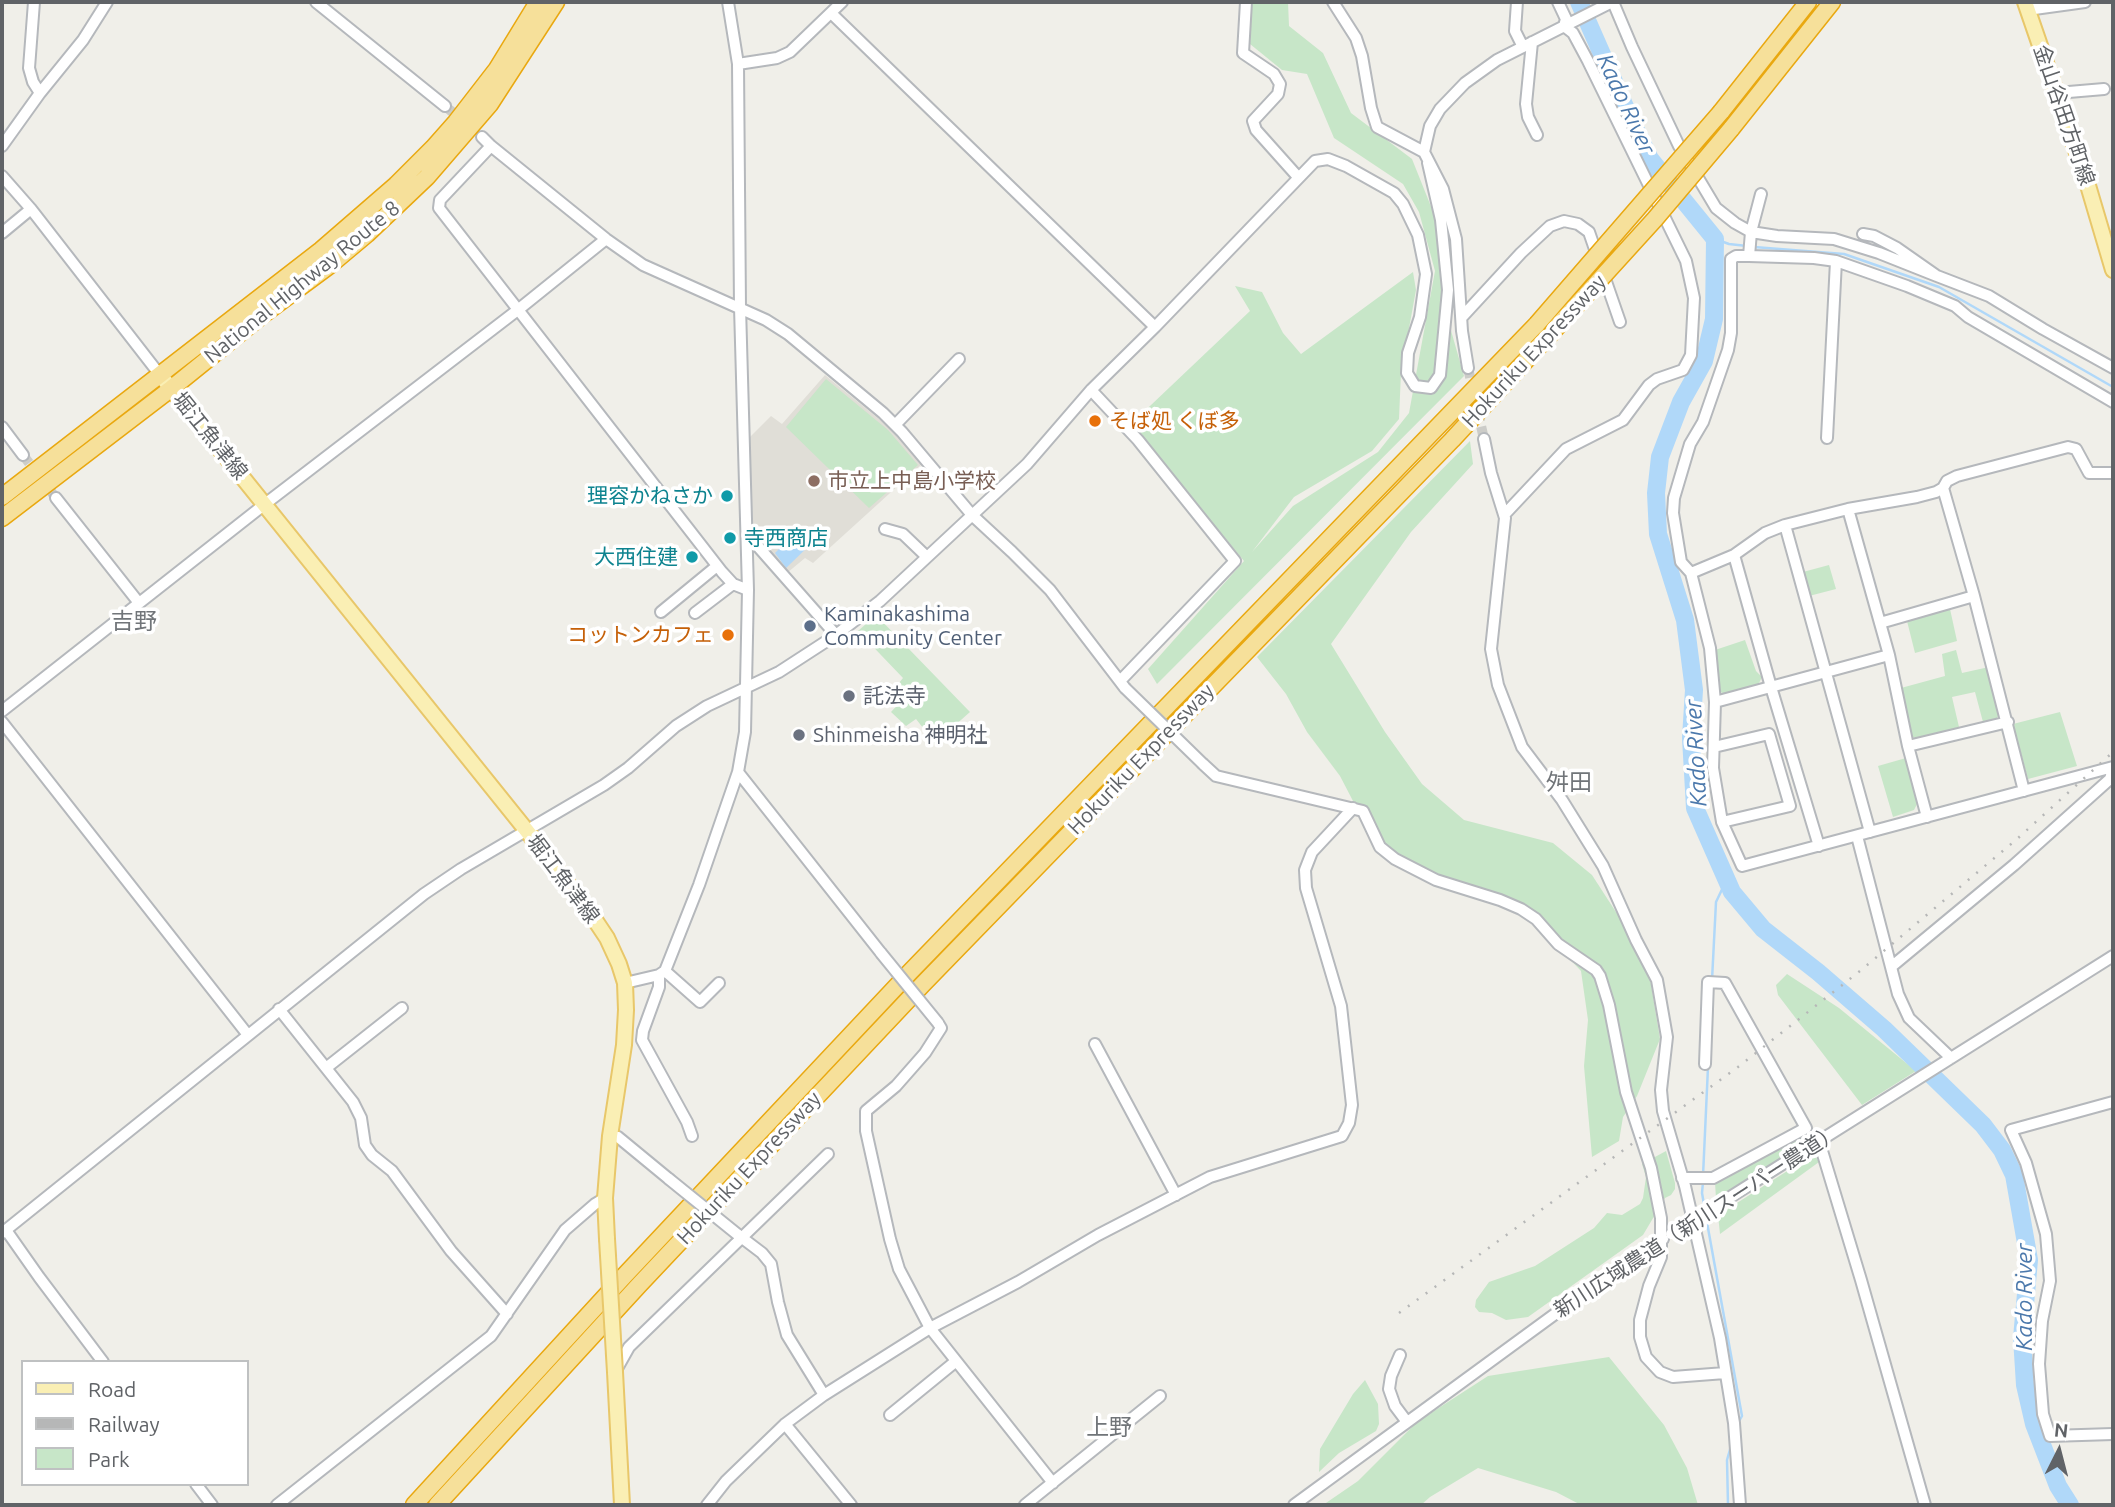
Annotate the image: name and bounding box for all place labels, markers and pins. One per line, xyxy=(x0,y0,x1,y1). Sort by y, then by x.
place label: そば処 くぼ多 xyxy=(1109,408,1240,434)
marker: そば処 くぼ多 xyxy=(1087,413,1103,429)
place label: 市立上中島小学校 xyxy=(828,468,996,494)
marker: 市立上中島小学校 xyxy=(806,473,822,489)
place label: 理容かねさか xyxy=(587,483,713,509)
marker: 理容かねさか xyxy=(719,488,735,504)
place label: 寺西商店 xyxy=(744,525,828,551)
marker: 寺西商店 xyxy=(722,530,738,546)
place label: 大西住建 xyxy=(594,544,678,570)
marker: 大西住建 xyxy=(684,549,700,565)
place label: Kaminakashima Community Center xyxy=(824,601,1002,651)
marker: Kaminakashima Community Center xyxy=(802,618,818,634)
place label: コットンカフェ xyxy=(567,622,714,648)
marker: コットンカフェ xyxy=(720,627,736,643)
place label: 託法寺 xyxy=(863,683,926,709)
marker: 託法寺 xyxy=(841,688,857,704)
place label: Shinmeisha 神明社 xyxy=(813,722,988,748)
marker: Shinmeisha 神明社 xyxy=(791,727,807,743)

